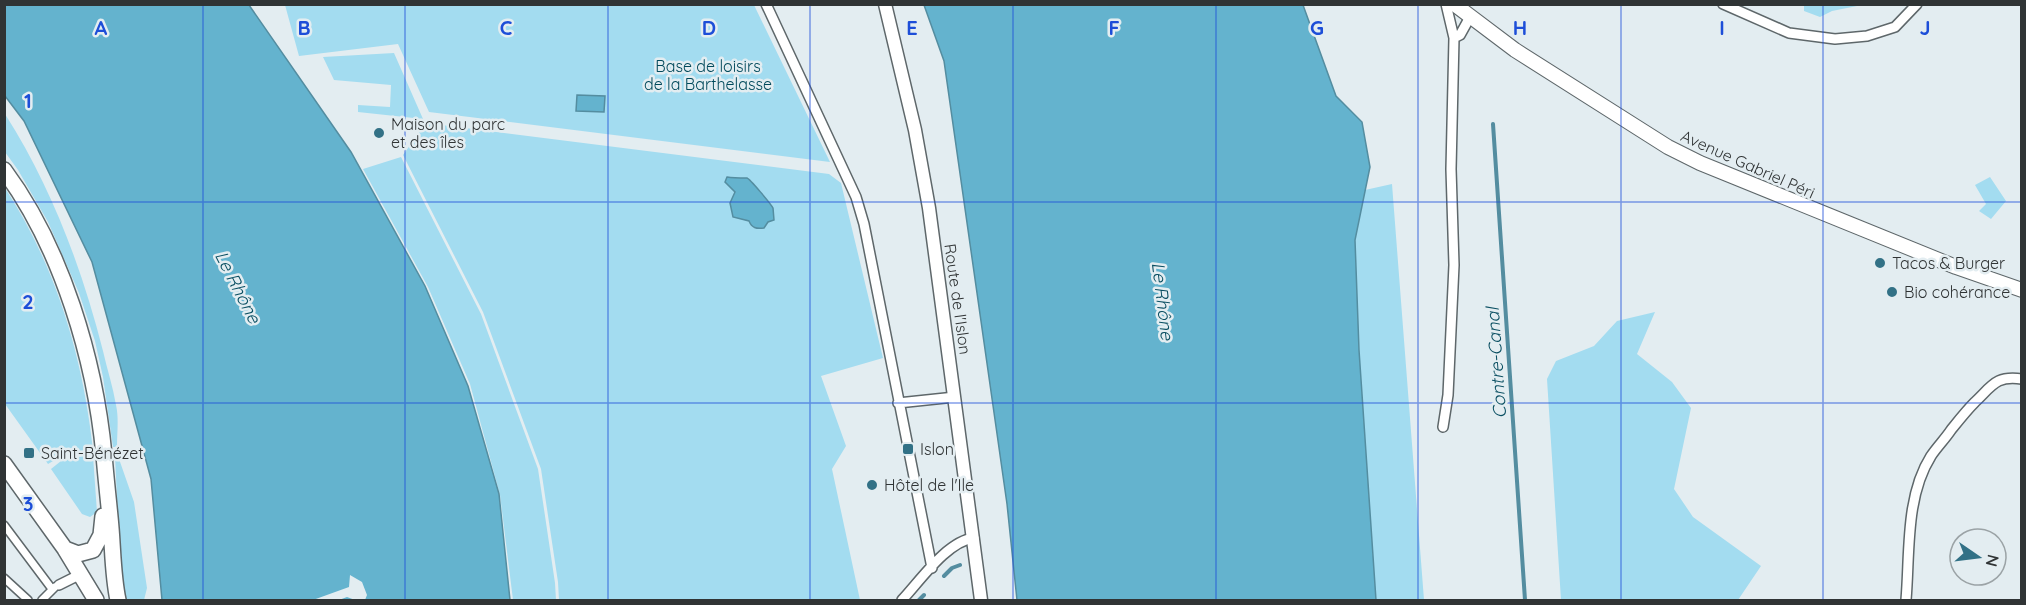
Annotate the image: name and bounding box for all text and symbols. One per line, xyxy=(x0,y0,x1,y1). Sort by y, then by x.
text: A xyxy=(95,15,108,40)
text: B xyxy=(297,15,311,40)
text: C xyxy=(500,15,513,40)
text: D xyxy=(702,15,716,40)
text: E xyxy=(906,15,918,40)
text: F xyxy=(1108,15,1120,40)
text: G xyxy=(1310,15,1324,40)
text: H xyxy=(1513,15,1527,40)
text: I xyxy=(1719,15,1725,40)
text: J xyxy=(1919,15,1931,40)
park label: Base de loisirs de la Barthelasse xyxy=(644,56,772,94)
text: 1 xyxy=(24,88,32,113)
place label: Maison du parc et des îles xyxy=(391,114,505,152)
street label: Avenue Gabriel Péri xyxy=(1678,125,1818,203)
marker: Maison du parc et des îles xyxy=(372,126,386,140)
street label: Route de l'Islon xyxy=(940,242,976,356)
water label: Le Rhône xyxy=(210,247,266,328)
place label: Tacos & Burger xyxy=(1892,253,2005,273)
marker: Tacos & Burger xyxy=(1873,256,1887,270)
water label: Le Rhône xyxy=(1147,261,1179,342)
place label: Bio cohérance xyxy=(1904,282,2010,302)
marker: Bio cohérance xyxy=(1885,285,1899,299)
text: 2 xyxy=(22,289,34,314)
water label: Contre-Canal xyxy=(1481,305,1511,419)
place label: Islon xyxy=(920,439,954,459)
marker: Islon xyxy=(901,442,915,456)
place label: Saint-Bénézet xyxy=(41,443,144,463)
marker: Saint-Bénézet xyxy=(22,446,36,460)
place label: Hôtel de l'Ile xyxy=(884,475,974,495)
marker: Hôtel de l'Ile xyxy=(865,478,879,492)
text: 3 xyxy=(23,491,33,516)
north arrow xyxy=(1948,527,2008,587)
text: N xyxy=(1981,553,2004,569)

